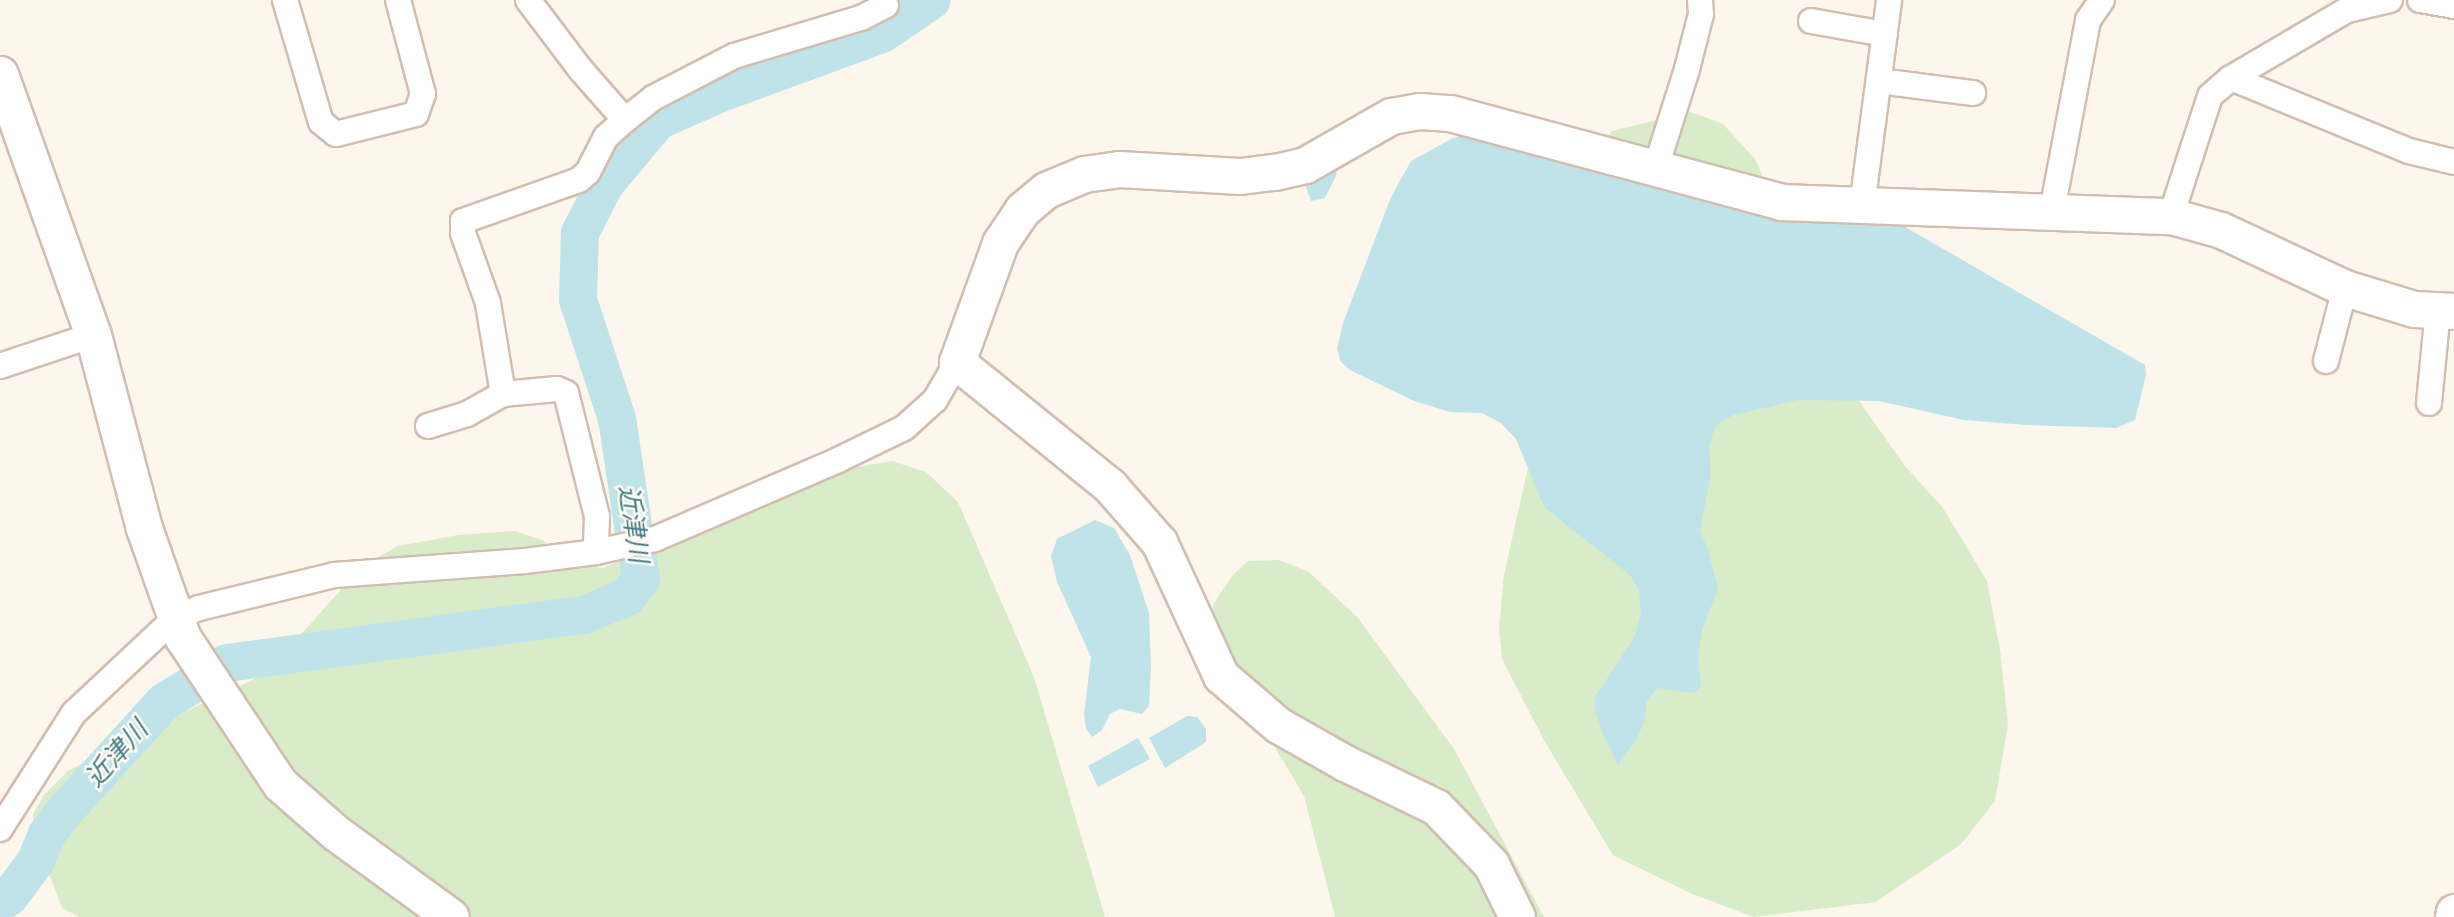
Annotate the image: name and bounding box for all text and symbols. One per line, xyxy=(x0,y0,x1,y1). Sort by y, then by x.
water label: 近津川 xyxy=(612,483,654,565)
water label: 近津川 xyxy=(79,715,155,793)

